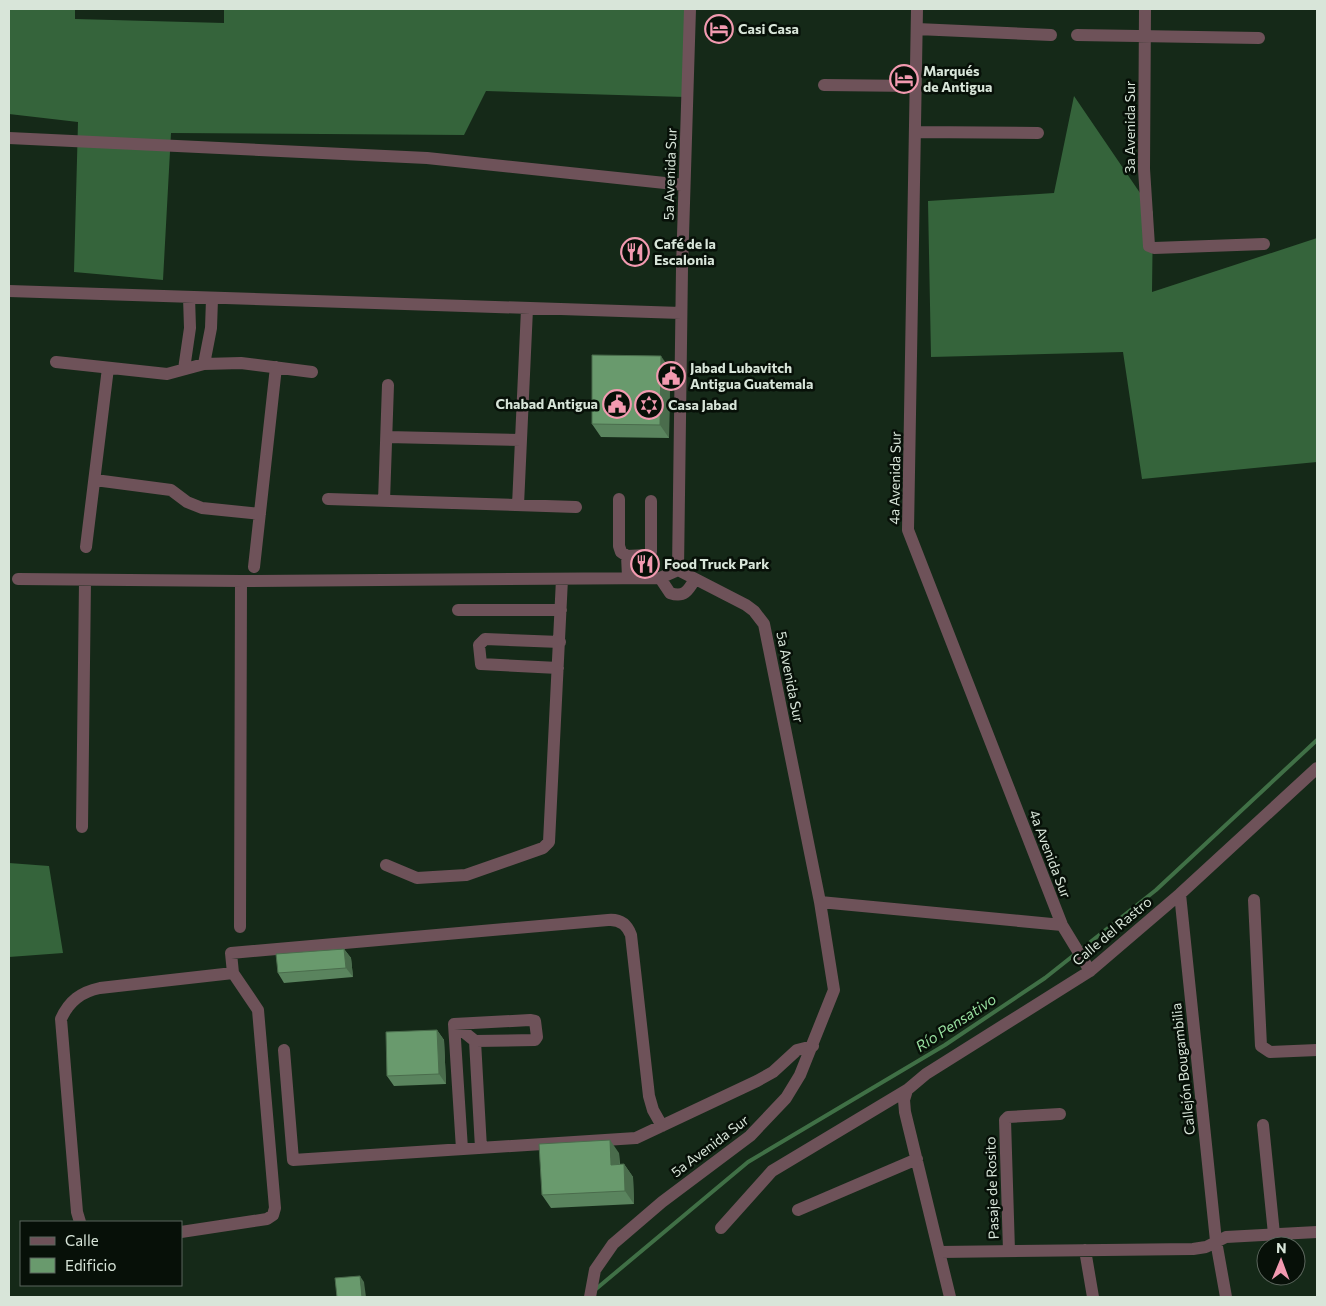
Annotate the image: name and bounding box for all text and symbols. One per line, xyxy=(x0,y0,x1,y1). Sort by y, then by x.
hotel icon: Casi Casa xyxy=(704,14,734,44)
place label: Casi Casa xyxy=(738,20,799,37)
place label: Marqués de Antigua xyxy=(923,62,992,95)
hotel icon: Marqués de Antigua xyxy=(889,64,919,94)
street label: 3a Avenida Sur xyxy=(1121,80,1138,173)
street label: 5a Avenida Sur xyxy=(659,127,680,221)
place label: Café de la Escalonia xyxy=(654,235,716,268)
restaurant icon: Café de la Escalonia xyxy=(620,237,650,267)
place label: Jabad Lubavitch Antigua Guatemala xyxy=(690,359,813,392)
public building icon: Jabad Lubavitch Antigua Guatemala xyxy=(656,361,686,391)
public building icon: Chabad Antigua xyxy=(602,389,632,419)
synagogue icon: Casa Jabad xyxy=(634,390,664,420)
place label: Chabad Antigua xyxy=(495,395,598,412)
place label: Casa Jabad xyxy=(668,396,737,413)
street label: 4a Avenida Sur xyxy=(885,431,904,525)
restaurant icon: Food Truck Park xyxy=(630,549,660,579)
place label: Food Truck Park xyxy=(664,555,769,572)
street label: 5a Avenida Sur xyxy=(773,630,808,724)
street label: 4a Avenida Sur xyxy=(1026,807,1075,901)
street label: Calle del Rastro xyxy=(1069,893,1155,969)
water label: Río Pensativo xyxy=(912,989,999,1055)
street label: Callejón Bougambilia xyxy=(1167,1002,1198,1136)
street label: 5a Avenida Sur xyxy=(668,1111,752,1180)
street label: Pasaje de Rosito xyxy=(981,1136,1002,1240)
legend xyxy=(20,1221,182,1286)
text: Calle xyxy=(65,1231,99,1249)
north arrow xyxy=(1256,1236,1306,1286)
text: N xyxy=(1276,1239,1287,1256)
text: Edificio xyxy=(65,1256,116,1274)

